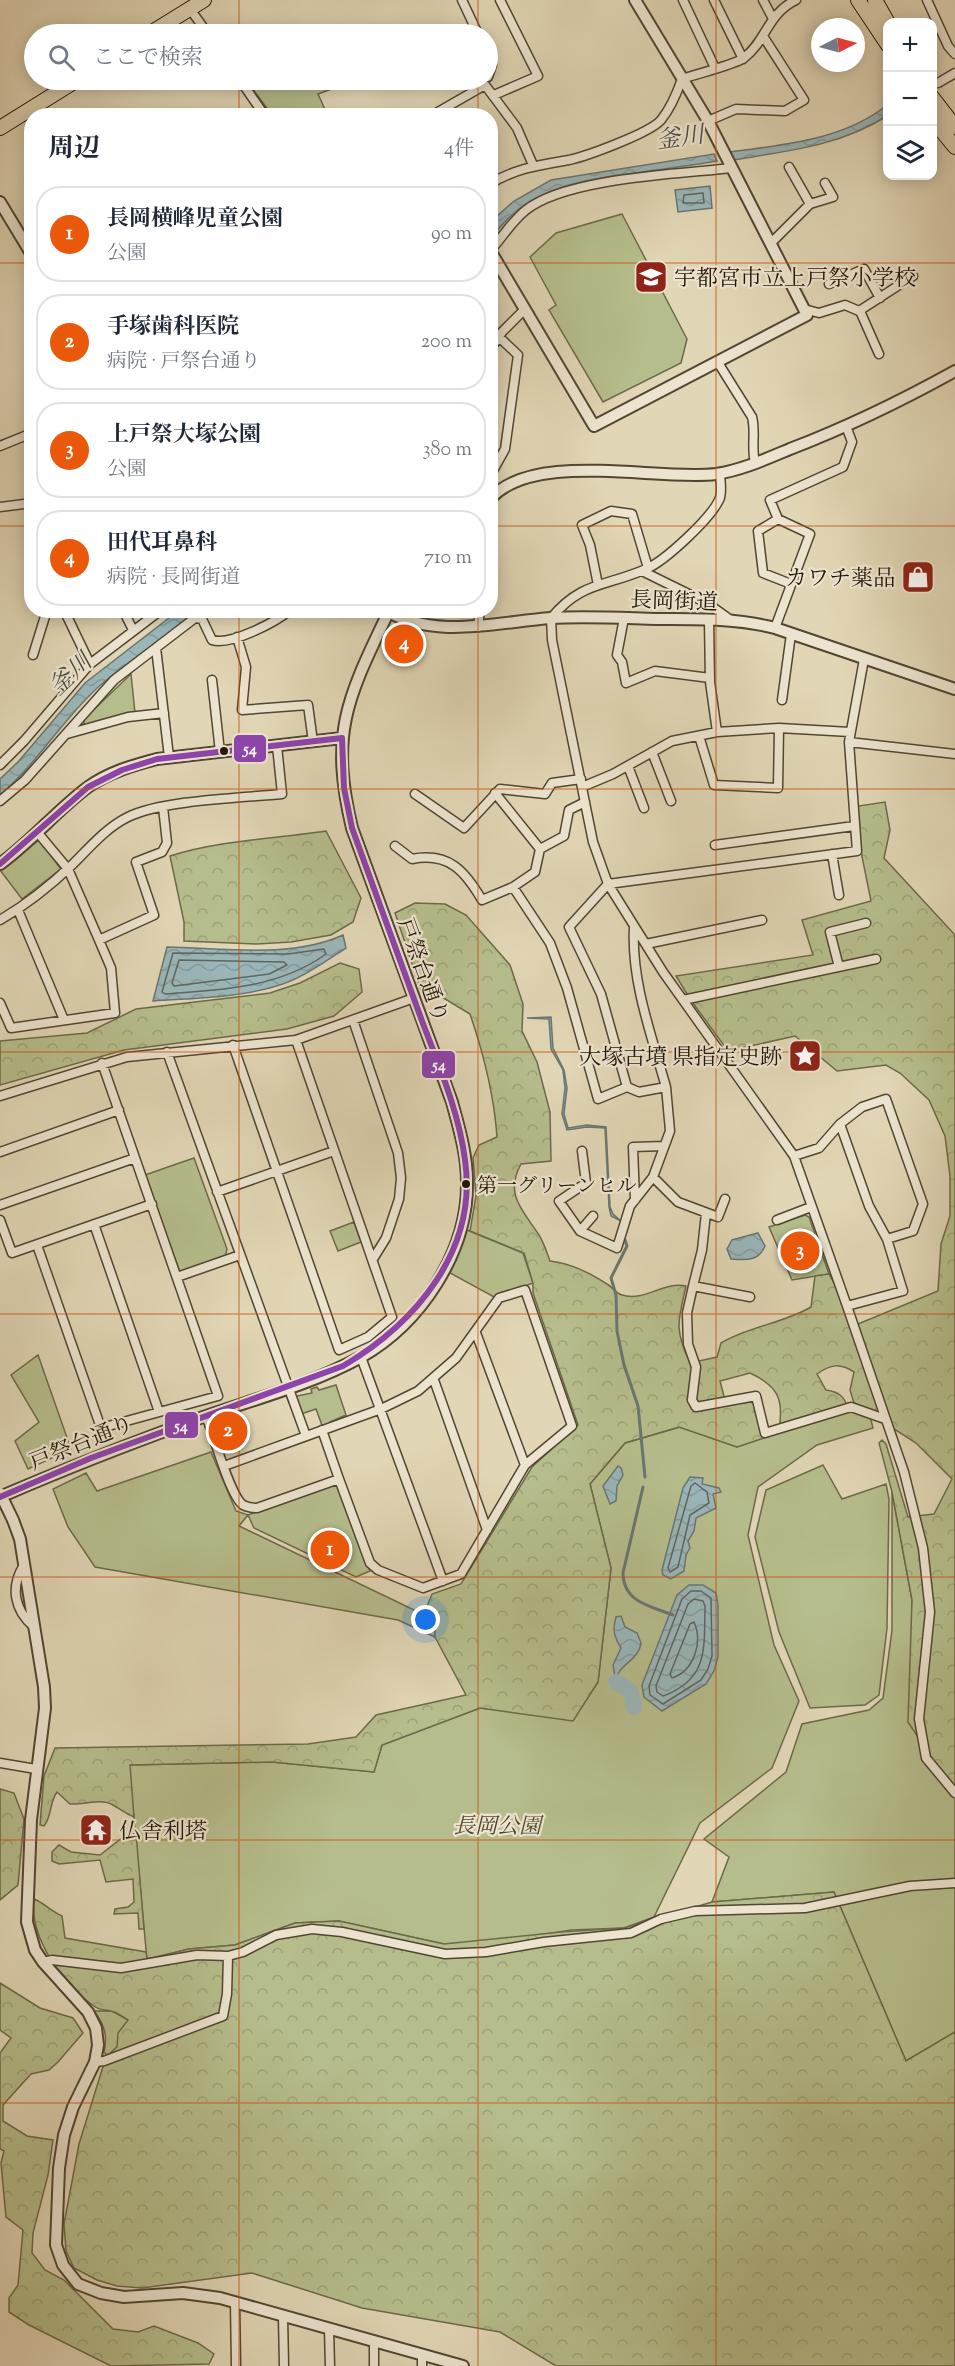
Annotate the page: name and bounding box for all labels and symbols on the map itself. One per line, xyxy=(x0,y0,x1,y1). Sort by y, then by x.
north arrow xyxy=(811,18,865,72)
water label: 釜川 xyxy=(654,118,709,159)
school or university icon: 宇都宮市立上戸祭小学校 xyxy=(633,259,669,295)
place label: 宇都宮市立上戸祭小学校 xyxy=(674,264,916,296)
shop icon: カワチ薬品 xyxy=(900,559,936,595)
place label: カワチ薬品 xyxy=(785,564,895,596)
street label: 長岡街道 xyxy=(629,585,718,621)
pin: 4 xyxy=(384,622,424,666)
water label: 釜川 xyxy=(42,645,103,704)
line badge: 54 xyxy=(233,734,267,763)
text: 54 xyxy=(241,739,257,762)
unlabelled marker xyxy=(218,745,230,757)
street label: 戸祭台通り xyxy=(387,914,455,1028)
place icon: 大塚古墳 県指定史跡 xyxy=(787,1038,823,1074)
place label: 大塚古墳 県指定史跡 xyxy=(579,1043,782,1075)
line badge: 54 xyxy=(421,1050,456,1079)
text: 54 xyxy=(430,1055,446,1078)
place label: 第一グリーンヒル xyxy=(477,1173,637,1202)
marker: 第一グリーンヒル xyxy=(460,1178,472,1190)
pin: 3 xyxy=(780,1228,820,1274)
pin: 2 xyxy=(208,1408,248,1454)
street label: 戸祭台通り xyxy=(25,1409,139,1480)
line badge: 54 xyxy=(164,1411,199,1439)
text: 54 xyxy=(172,1416,188,1439)
pin: 1 xyxy=(310,1528,350,1572)
your location xyxy=(411,1605,440,1634)
temple icon: 仏舎利塔 xyxy=(78,1812,114,1848)
park label: 長岡公園 xyxy=(453,1812,544,1844)
place label: 仏舎利塔 xyxy=(119,1817,207,1849)

